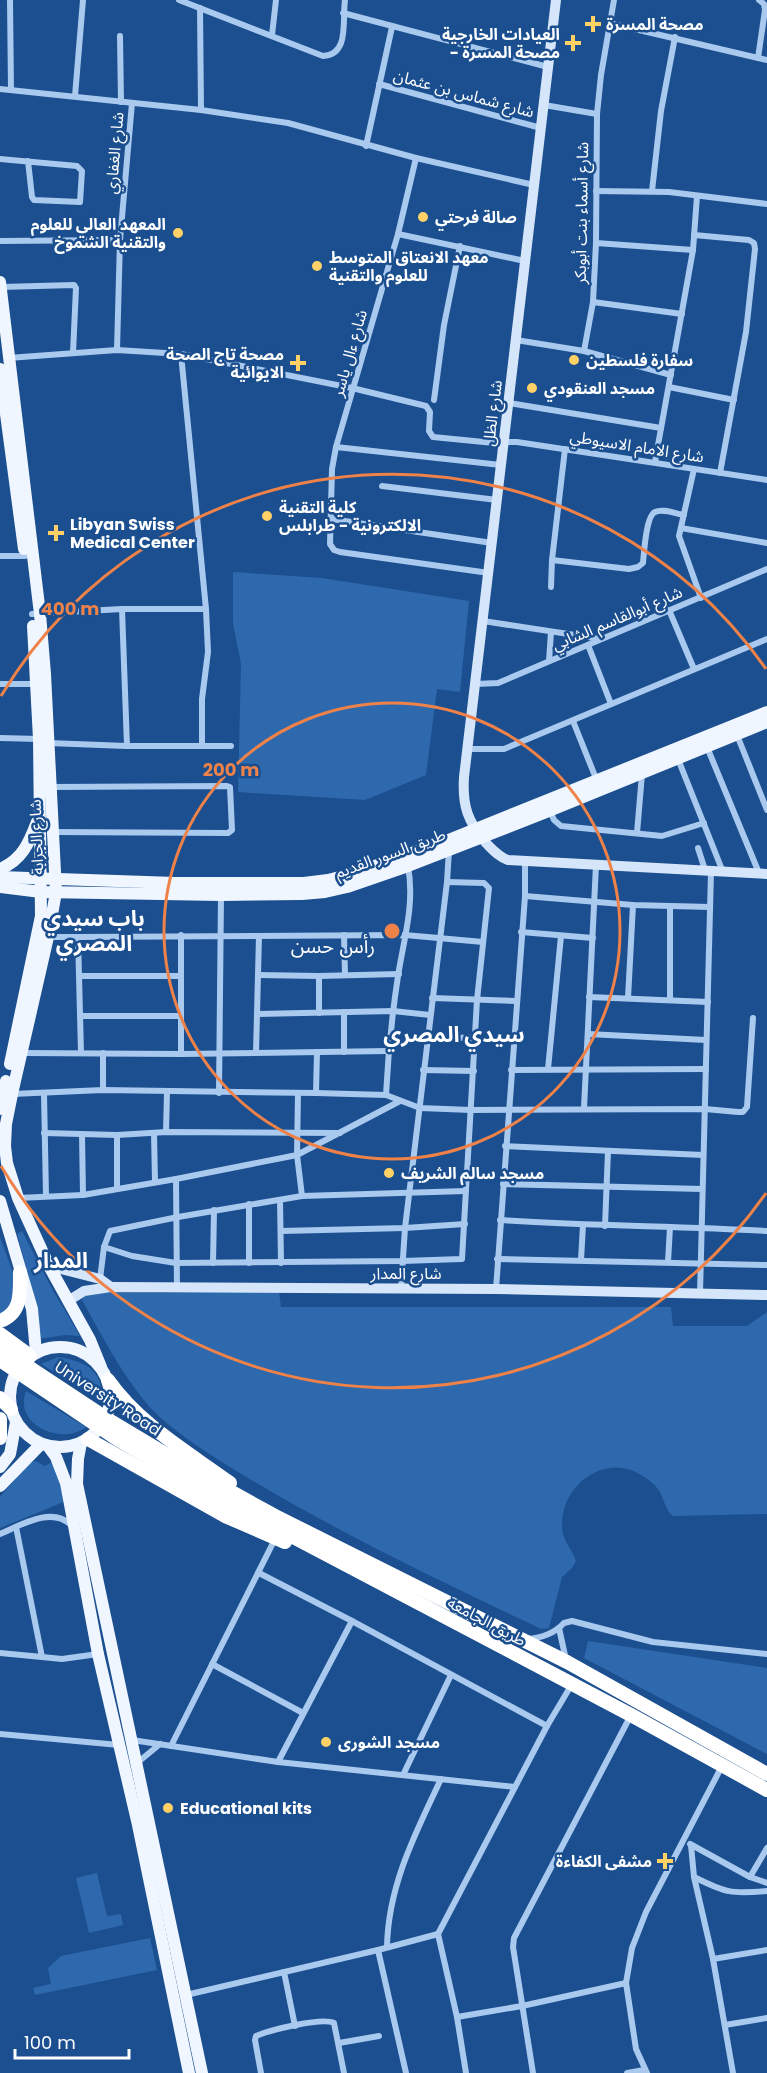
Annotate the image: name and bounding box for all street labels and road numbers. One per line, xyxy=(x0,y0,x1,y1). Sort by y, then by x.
street label: شارع شماس بن عثمان xyxy=(391,64,537,124)
street label: شارع الغفاري xyxy=(99,111,131,195)
street label: شارع أسماء بنت أبوبكر xyxy=(569,142,595,285)
street label: شارع ءال ياسر xyxy=(326,307,374,401)
street label: شارع الظل xyxy=(477,379,509,448)
street label: شارع الامام الاسيوطي xyxy=(568,425,706,469)
street label: شارع أبوالقاسم الشابي xyxy=(548,581,686,657)
street label: شارع الجرابة xyxy=(24,799,50,875)
street label: طريق السور القديم xyxy=(332,823,449,885)
street label: شارع المدار xyxy=(370,1262,441,1286)
street label: University Road xyxy=(50,1355,166,1442)
street label: طريق الجامعة xyxy=(443,1591,530,1652)

